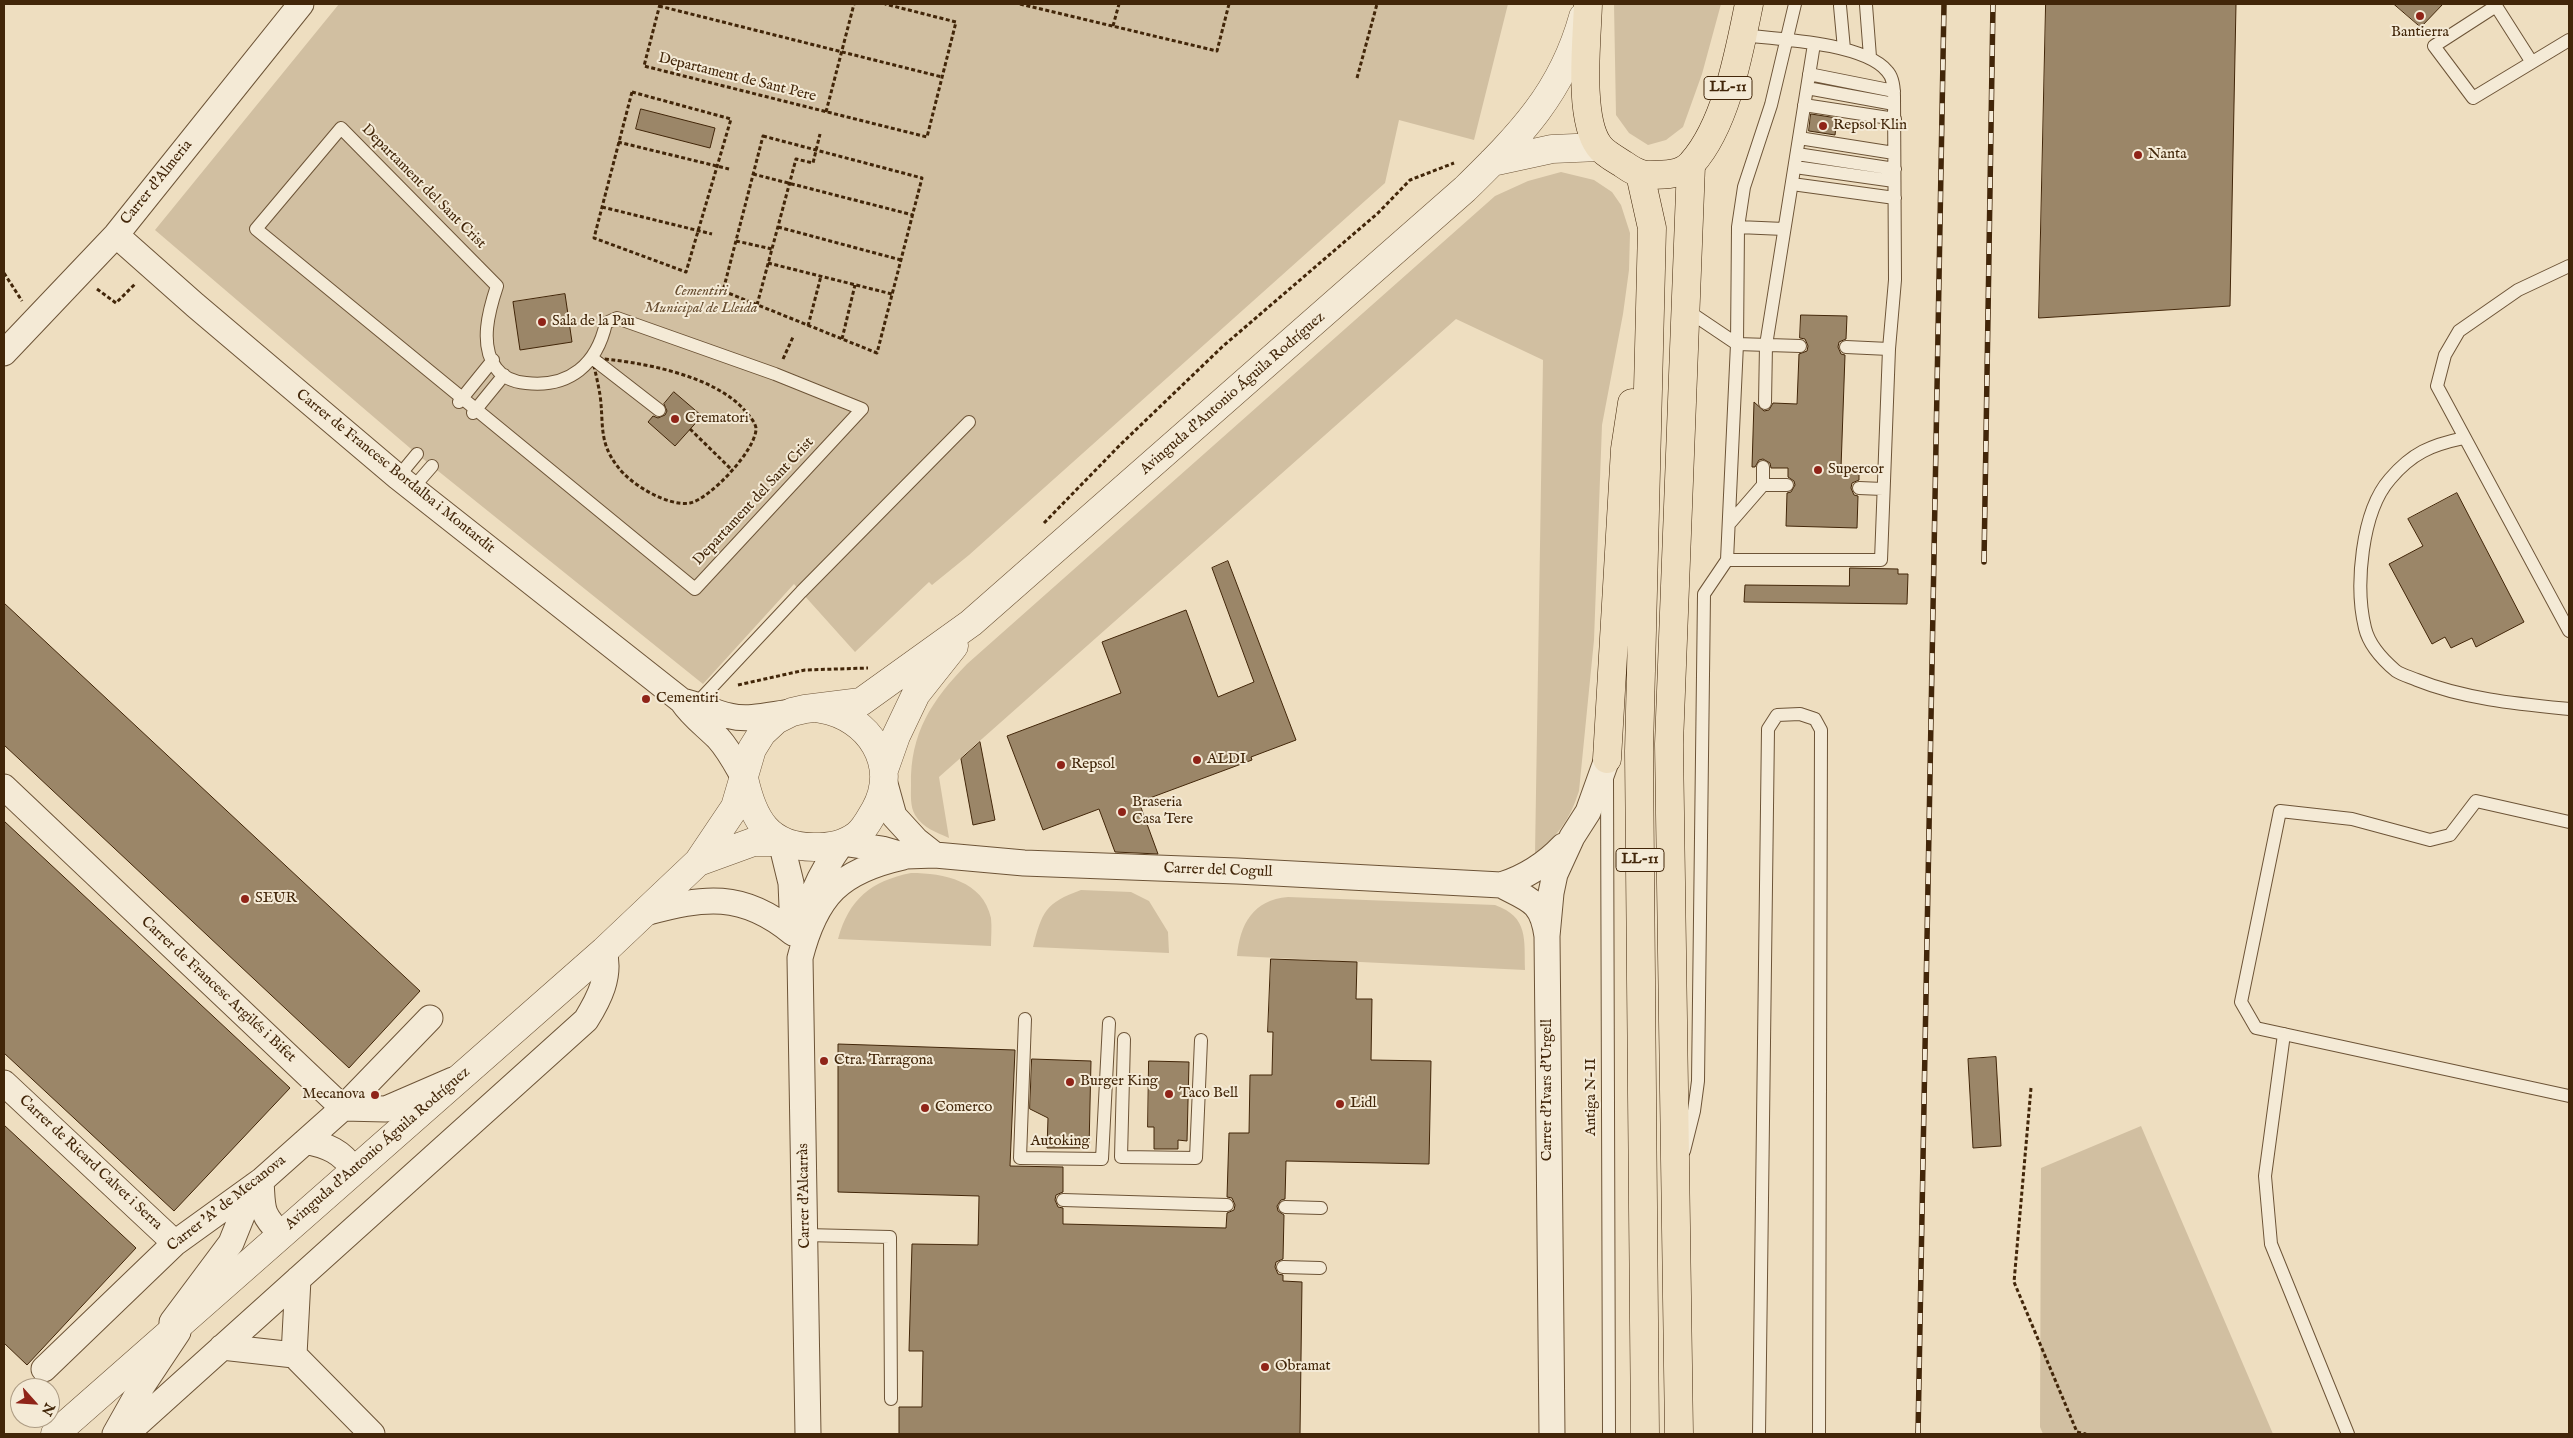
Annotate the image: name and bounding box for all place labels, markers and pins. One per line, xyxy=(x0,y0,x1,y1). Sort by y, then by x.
marker: Bantierra xyxy=(2414,10,2426,22)
place label: Bantierra xyxy=(2391,24,2449,42)
place label: Repsol Klin xyxy=(1833,117,1907,135)
marker: Repsol Klin xyxy=(1817,120,1829,132)
place label: Nanta xyxy=(2148,146,2187,164)
marker: Nanta xyxy=(2132,149,2144,161)
place label: Sala de la Pau xyxy=(552,313,635,331)
marker: Sala de la Pau xyxy=(536,316,548,328)
place label: Crematori xyxy=(685,410,749,428)
marker: Crematori xyxy=(669,413,681,425)
place label: Supercor xyxy=(1828,461,1884,479)
marker: Supercor xyxy=(1812,464,1824,476)
place label: Cementiri xyxy=(656,690,719,708)
marker: Cementiri xyxy=(640,693,652,705)
place label: ALDI xyxy=(1207,751,1246,769)
marker: ALDI xyxy=(1191,754,1203,766)
place label: Repsol xyxy=(1071,756,1115,774)
marker: Repsol xyxy=(1055,759,1067,771)
place label: Braseria Casa Tere xyxy=(1132,794,1193,829)
marker: Braseria Casa Tere xyxy=(1116,806,1128,818)
place label: SEUR xyxy=(255,890,297,908)
marker: SEUR xyxy=(239,893,251,905)
place label: Ctra. Tarragona xyxy=(834,1052,933,1070)
marker: Ctra. Tarragona xyxy=(818,1055,830,1067)
place label: Burger King xyxy=(1080,1073,1158,1091)
marker: Burger King xyxy=(1064,1076,1076,1088)
place label: Taco Bell xyxy=(1179,1085,1238,1103)
place label: Mecanova xyxy=(302,1086,365,1104)
marker: Taco Bell xyxy=(1163,1088,1175,1100)
marker: Mecanova xyxy=(369,1089,381,1101)
place label: Lidl xyxy=(1350,1095,1377,1113)
marker: Lidl xyxy=(1334,1098,1346,1110)
place label: Comerco xyxy=(935,1099,992,1117)
marker: Comerco xyxy=(919,1102,931,1114)
place label: Obramat xyxy=(1275,1358,1331,1376)
marker: Obramat xyxy=(1259,1361,1271,1373)

